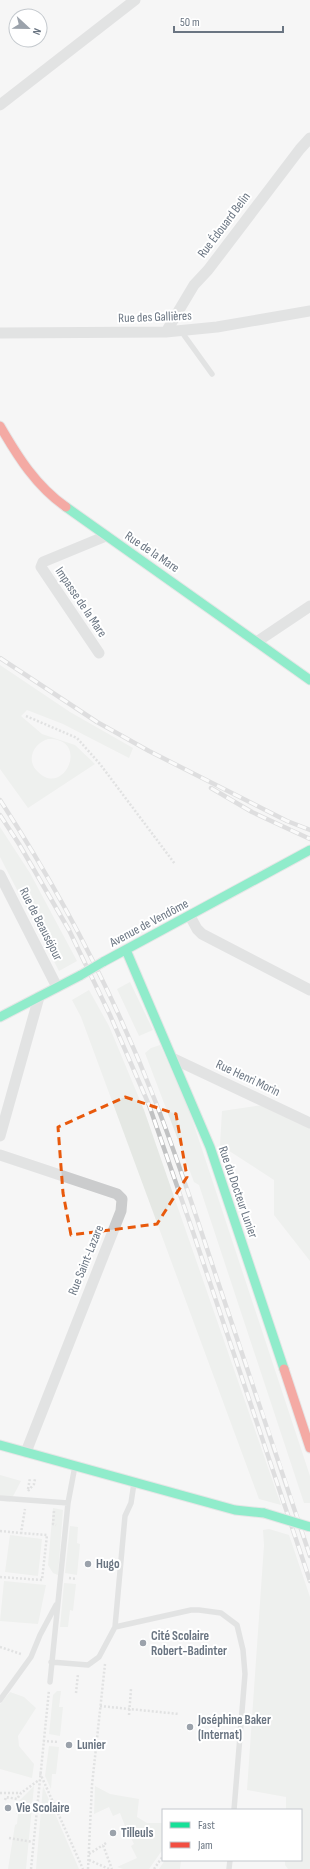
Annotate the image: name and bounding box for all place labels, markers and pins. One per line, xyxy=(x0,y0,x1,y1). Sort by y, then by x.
place label: Hugo xyxy=(96,1556,120,1572)
marker: Hugo xyxy=(83,1559,93,1569)
place label: Cité Scolaire Robert-Badinter xyxy=(151,1628,227,1659)
marker: Cité Scolaire Robert-Badinter xyxy=(138,1638,148,1648)
place label: Joséphine Baker (Internat) xyxy=(197,1712,271,1743)
marker: Joséphine Baker (Internat) xyxy=(185,1722,195,1732)
place label: Lunier xyxy=(77,1737,106,1753)
marker: Lunier xyxy=(64,1740,74,1750)
place label: Vie Scolaire xyxy=(16,1800,70,1816)
marker: Vie Scolaire xyxy=(3,1803,13,1813)
place label: Tilleuls xyxy=(121,1825,153,1841)
marker: Tilleuls xyxy=(108,1828,118,1838)

